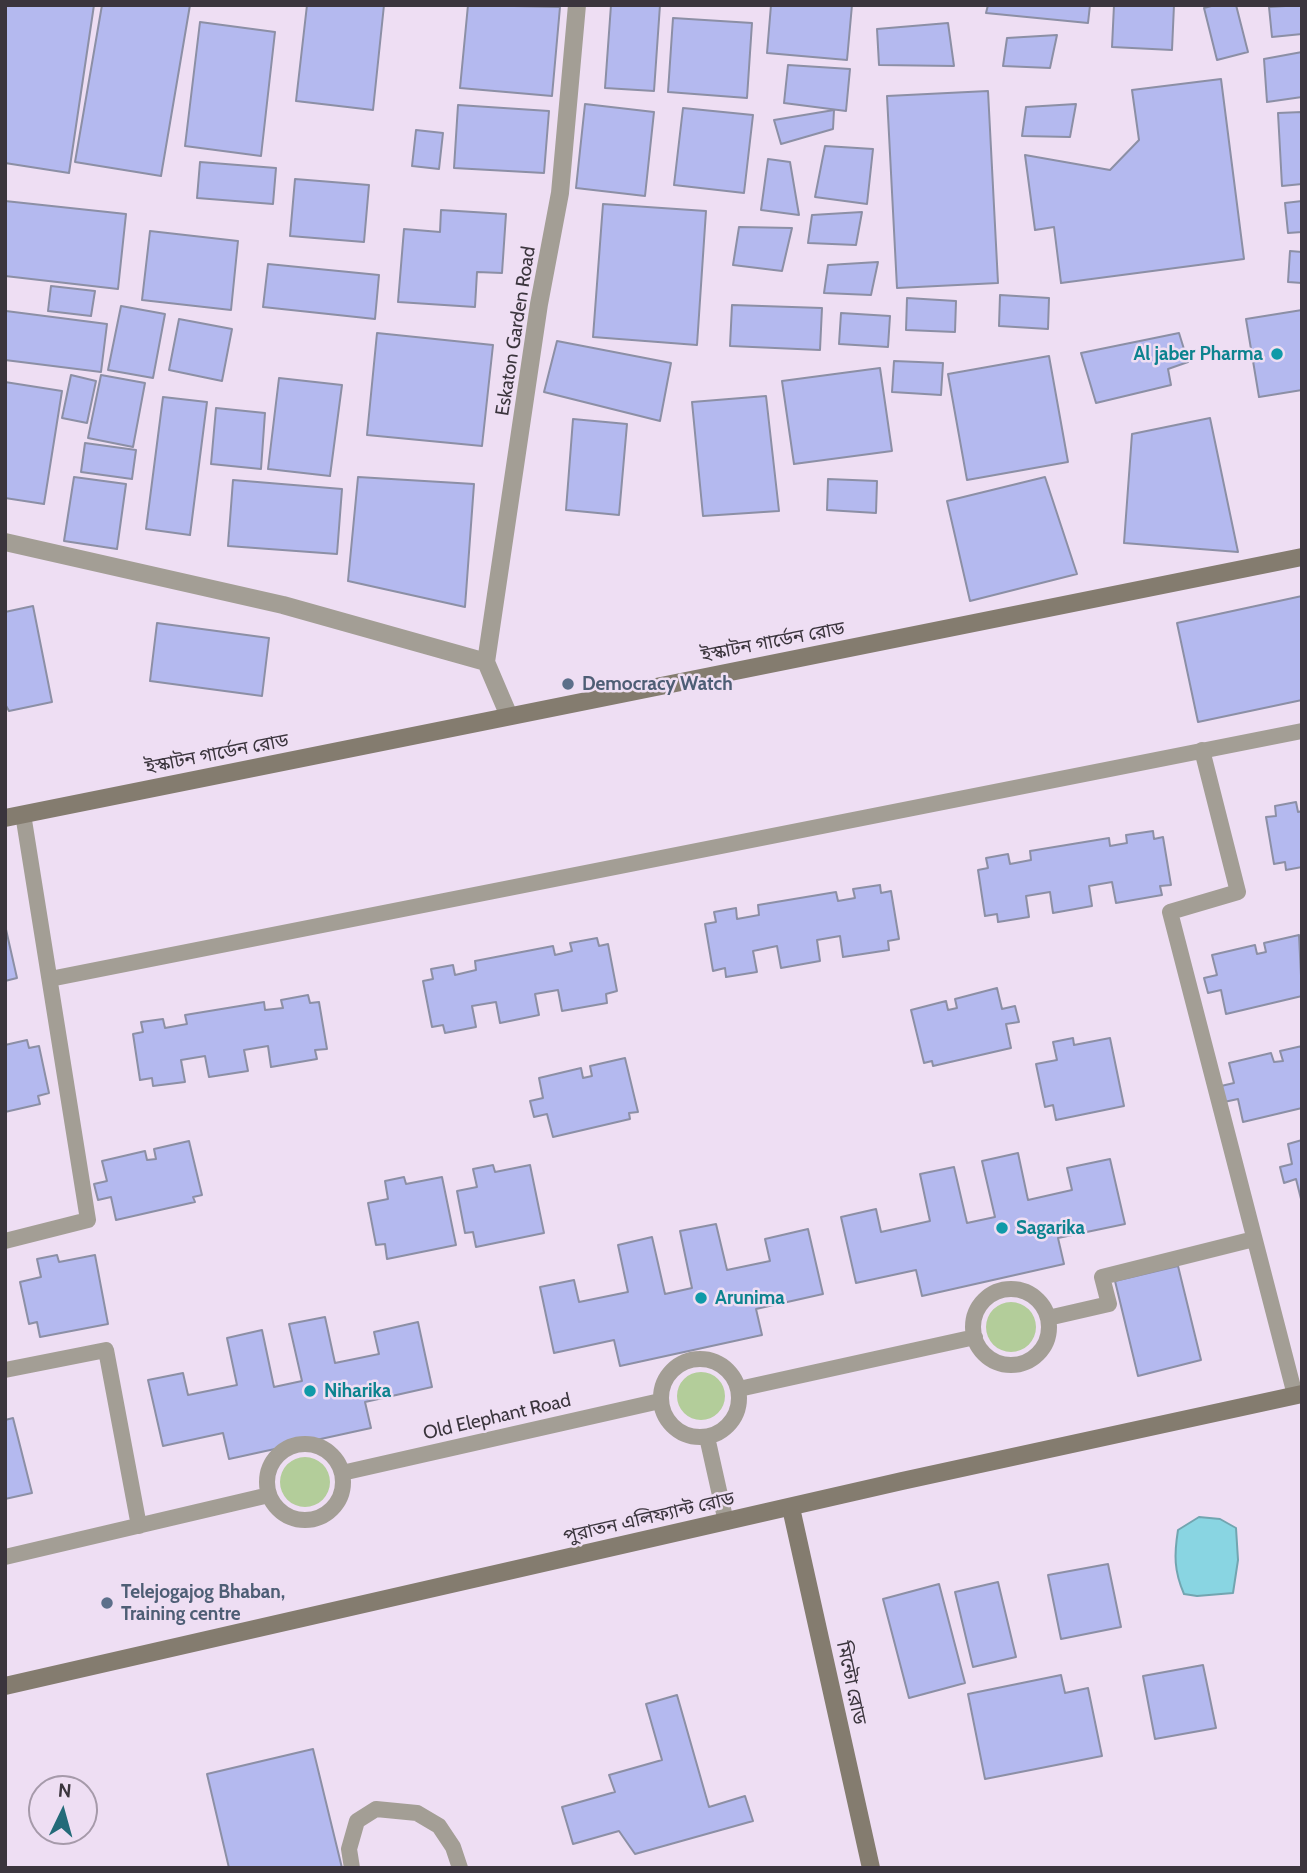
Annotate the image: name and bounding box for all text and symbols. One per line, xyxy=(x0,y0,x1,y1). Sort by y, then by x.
street label: Eskaton Garden Road xyxy=(491,245,541,417)
place label: Al jaber Pharma xyxy=(1133,343,1263,365)
marker: Al jaber Pharma xyxy=(1269,346,1285,362)
street label: ইস্কাটন গার্ডেন রোড xyxy=(699,617,847,667)
place label: Democracy Watch xyxy=(582,673,733,695)
marker: Democracy Watch xyxy=(560,676,576,692)
street label: ইস্কাটন গার্ডেন রোড xyxy=(143,729,291,779)
place label: Sagarika xyxy=(1016,1217,1085,1239)
marker: Sagarika xyxy=(994,1220,1010,1236)
place label: Arunima xyxy=(715,1287,785,1309)
marker: Arunima xyxy=(693,1290,709,1306)
place label: Niharika xyxy=(324,1380,391,1402)
marker: Niharika xyxy=(302,1383,318,1399)
street label: Old Elephant Road xyxy=(421,1389,573,1445)
street label: পুরাতন এলিফ্যান্ট রোড xyxy=(561,1487,737,1549)
place label: Telejogajog Bhaban, Training centre xyxy=(121,1581,285,1625)
marker: Telejogajog Bhaban, Training centre xyxy=(99,1595,115,1611)
street label: মিন্টো রোড xyxy=(831,1639,871,1727)
north arrow xyxy=(28,1775,98,1845)
text: N xyxy=(57,1779,72,1803)

